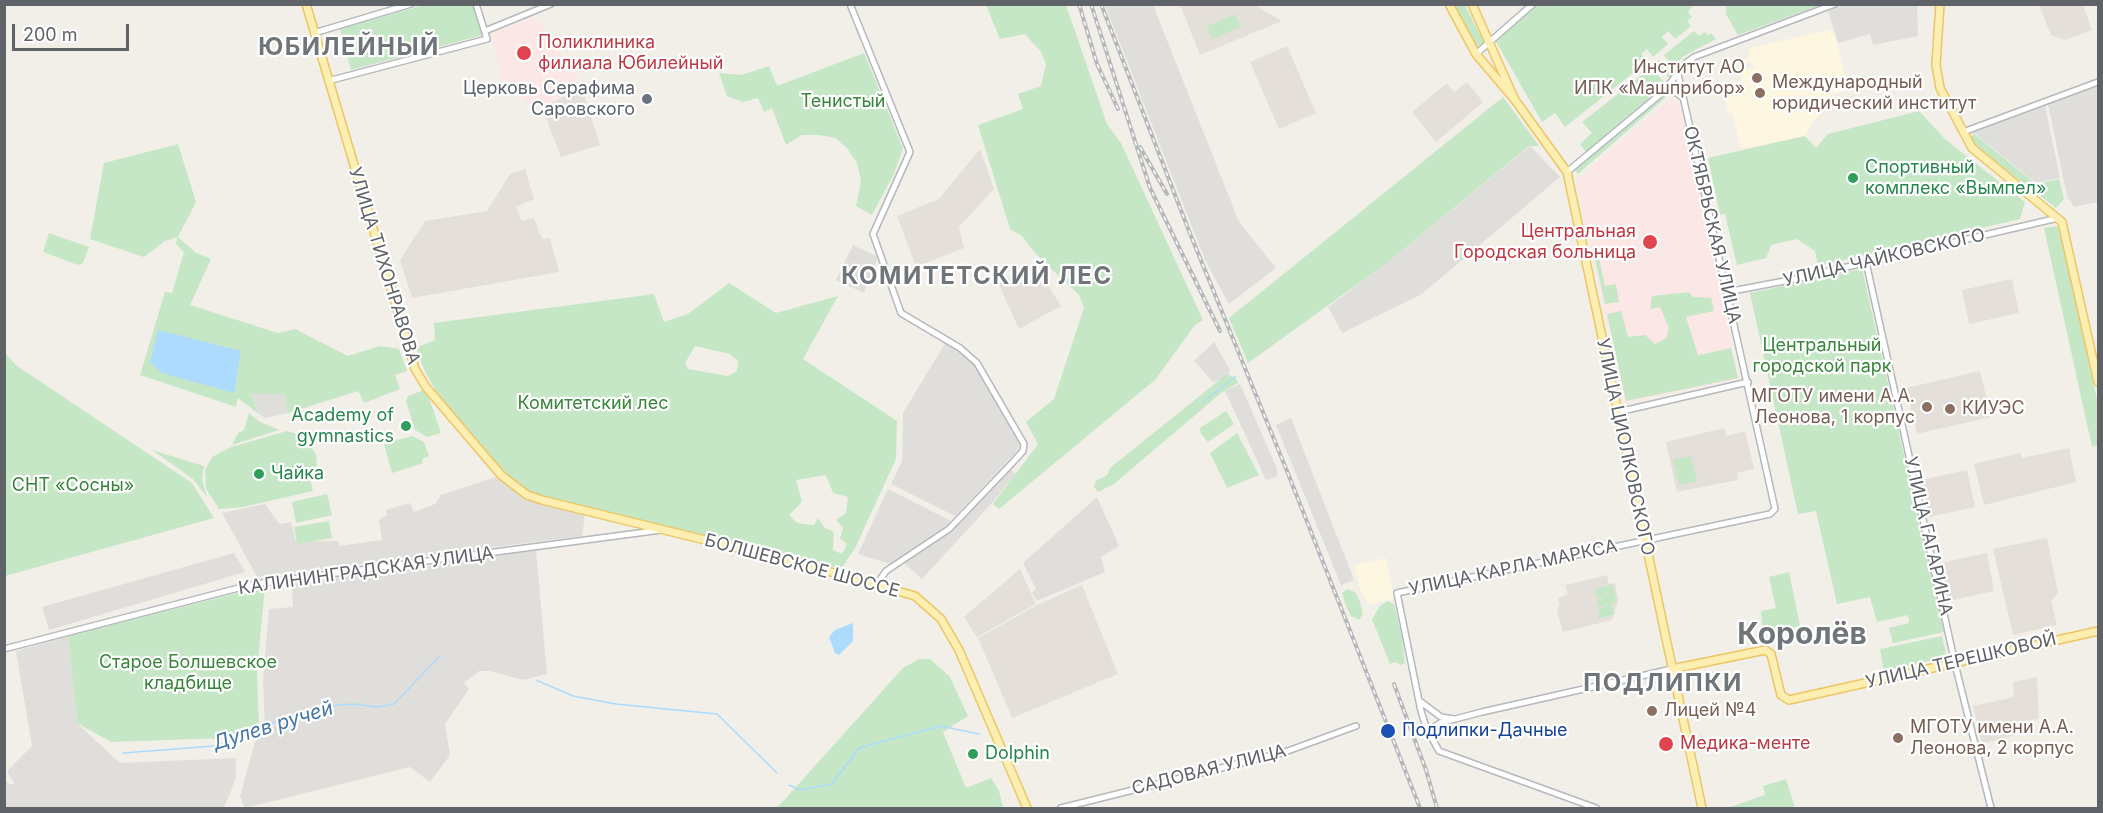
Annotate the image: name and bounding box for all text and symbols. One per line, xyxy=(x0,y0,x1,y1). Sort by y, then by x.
scale bar xyxy=(15,12,132,50)
text: 200 m xyxy=(23,24,78,45)
place label: Поликлиника филиала Юбилейный xyxy=(538,32,723,74)
district label: ЮБИЛЕЙНЫЙ xyxy=(258,34,440,62)
marker: Поликлиника филиала Юбилейный xyxy=(515,44,533,62)
place label: Институт АО ИПК «Машприбор» xyxy=(1574,57,1745,100)
marker: Институт АО ИПК «Машприбор» xyxy=(1750,71,1764,85)
place label: Международный юридический институт xyxy=(1772,72,1976,115)
place label: Церковь Серафима Саровского xyxy=(463,78,635,121)
marker: Международный юридический институт xyxy=(1753,86,1767,100)
park label: Тенистый xyxy=(801,91,885,113)
marker: Церковь Серафима Саровского xyxy=(640,92,654,106)
street label: ОКТЯБРЬСКАЯ УЛИЦА xyxy=(1679,124,1745,326)
place label: Спортивный комплекс «Вымпел» xyxy=(1865,157,2046,200)
street label: УЛИЦА ТИХОНРАВОВА xyxy=(344,165,424,367)
marker: Спортивный комплекс «Вымпел» xyxy=(1846,171,1860,185)
place label: Центральная Городская больница xyxy=(1454,221,1636,264)
street label: УЛИЦА ЧАЙКОВСКОГО xyxy=(1781,224,1987,292)
marker: Центральная Городская больница xyxy=(1641,233,1659,251)
district label: КОМИТЕТСКИЙ ЛЕС xyxy=(841,263,1113,291)
park label: Центральный городской парк xyxy=(1752,335,1892,378)
street label: УЛИЦА ЦИОЛКОВСКОГО xyxy=(1591,336,1659,558)
place label: МГОТУ имени А.А. Леонова, 1 корпус xyxy=(1751,386,1915,428)
park label: Комитетский лес xyxy=(518,393,668,415)
place label: КИУЭС xyxy=(1962,398,2025,420)
marker: МГОТУ имени А.А. Леонова, 1 корпус xyxy=(1920,400,1934,414)
marker: КИУЭС xyxy=(1943,402,1957,416)
place label: Academy of gymnastics xyxy=(291,405,394,448)
marker: Academy of gymnastics xyxy=(399,419,413,433)
street label: УЛИЦА ГАГАРИНА xyxy=(1899,455,1957,617)
place label: Чайка xyxy=(271,463,324,485)
marker: Чайка xyxy=(252,467,266,481)
park label: СНТ «Сосны» xyxy=(12,475,134,497)
street label: БОЛШЕВСКОЕ ШОССЕ xyxy=(702,530,902,602)
street label: УЛИЦА КАРЛА МАРКСА xyxy=(1407,535,1619,601)
street label: КАЛИНИНГРАДСКАЯ УЛИЦА xyxy=(237,542,495,600)
district label: Королёв xyxy=(1737,617,1867,653)
street label: УЛИЦА ТЕРЕШКОВОЙ xyxy=(1864,629,2058,693)
park label: Старое Болшевское кладбище xyxy=(99,652,277,694)
district label: ПОДЛИПКИ xyxy=(1583,670,1743,698)
water label: Дулев ручей xyxy=(210,696,336,756)
place label: Лицей №4 xyxy=(1664,700,1756,722)
marker: Лицей №4 xyxy=(1645,704,1659,718)
place label: МГОТУ имени А.А. Леонова, 2 корпус xyxy=(1910,717,2074,760)
place label: Подлипки-Дачные xyxy=(1402,720,1567,742)
marker: Подлипки-Дачные xyxy=(1379,722,1397,740)
marker: МГОТУ имени А.А. Леонова, 2 корпус xyxy=(1891,731,1905,745)
place label: Медика-менте xyxy=(1680,733,1810,755)
marker: Медика-менте xyxy=(1657,735,1675,753)
street label: САДОВАЯ УЛИЦА xyxy=(1130,740,1288,800)
place label: Dolphin xyxy=(985,743,1050,765)
marker: Dolphin xyxy=(966,747,980,761)

